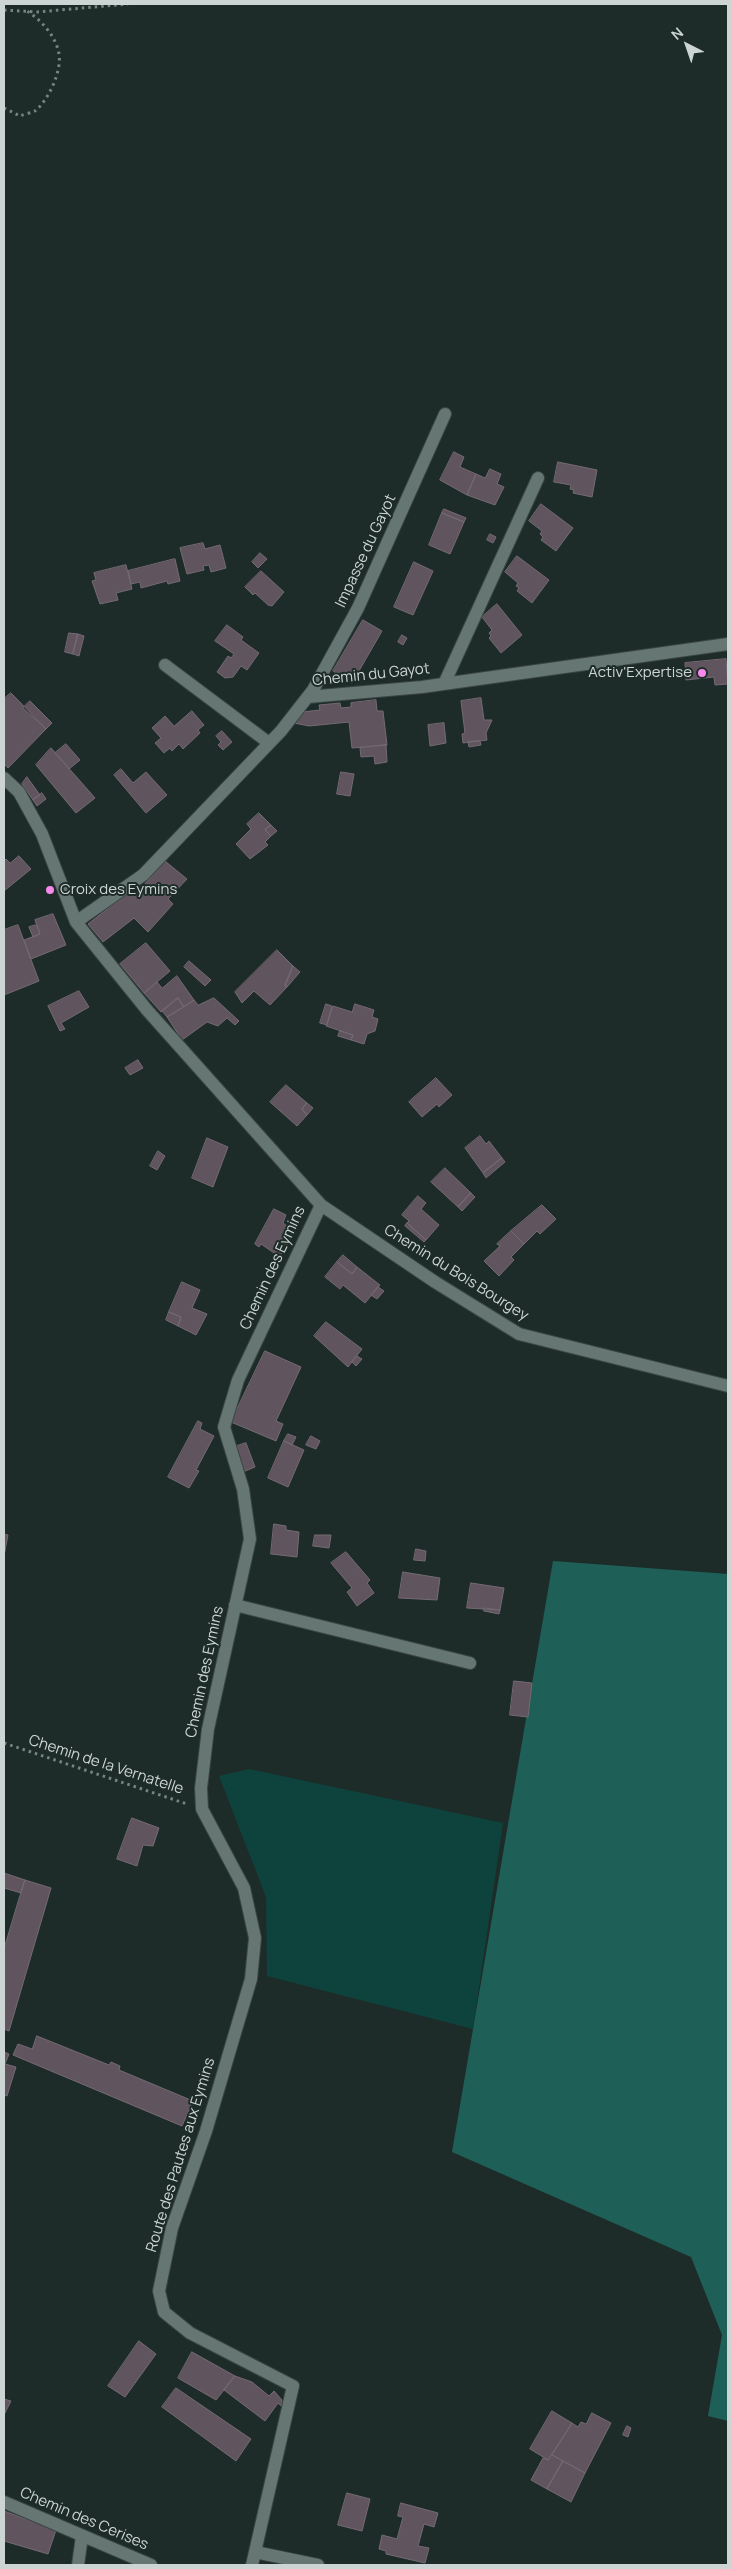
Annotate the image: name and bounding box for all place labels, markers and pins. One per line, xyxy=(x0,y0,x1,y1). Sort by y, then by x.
place label: Activ'Expertise xyxy=(588,664,692,682)
marker: Activ'Expertise xyxy=(696,667,708,679)
place label: Croix des Eymins xyxy=(60,881,177,899)
marker: Croix des Eymins xyxy=(44,884,56,896)

